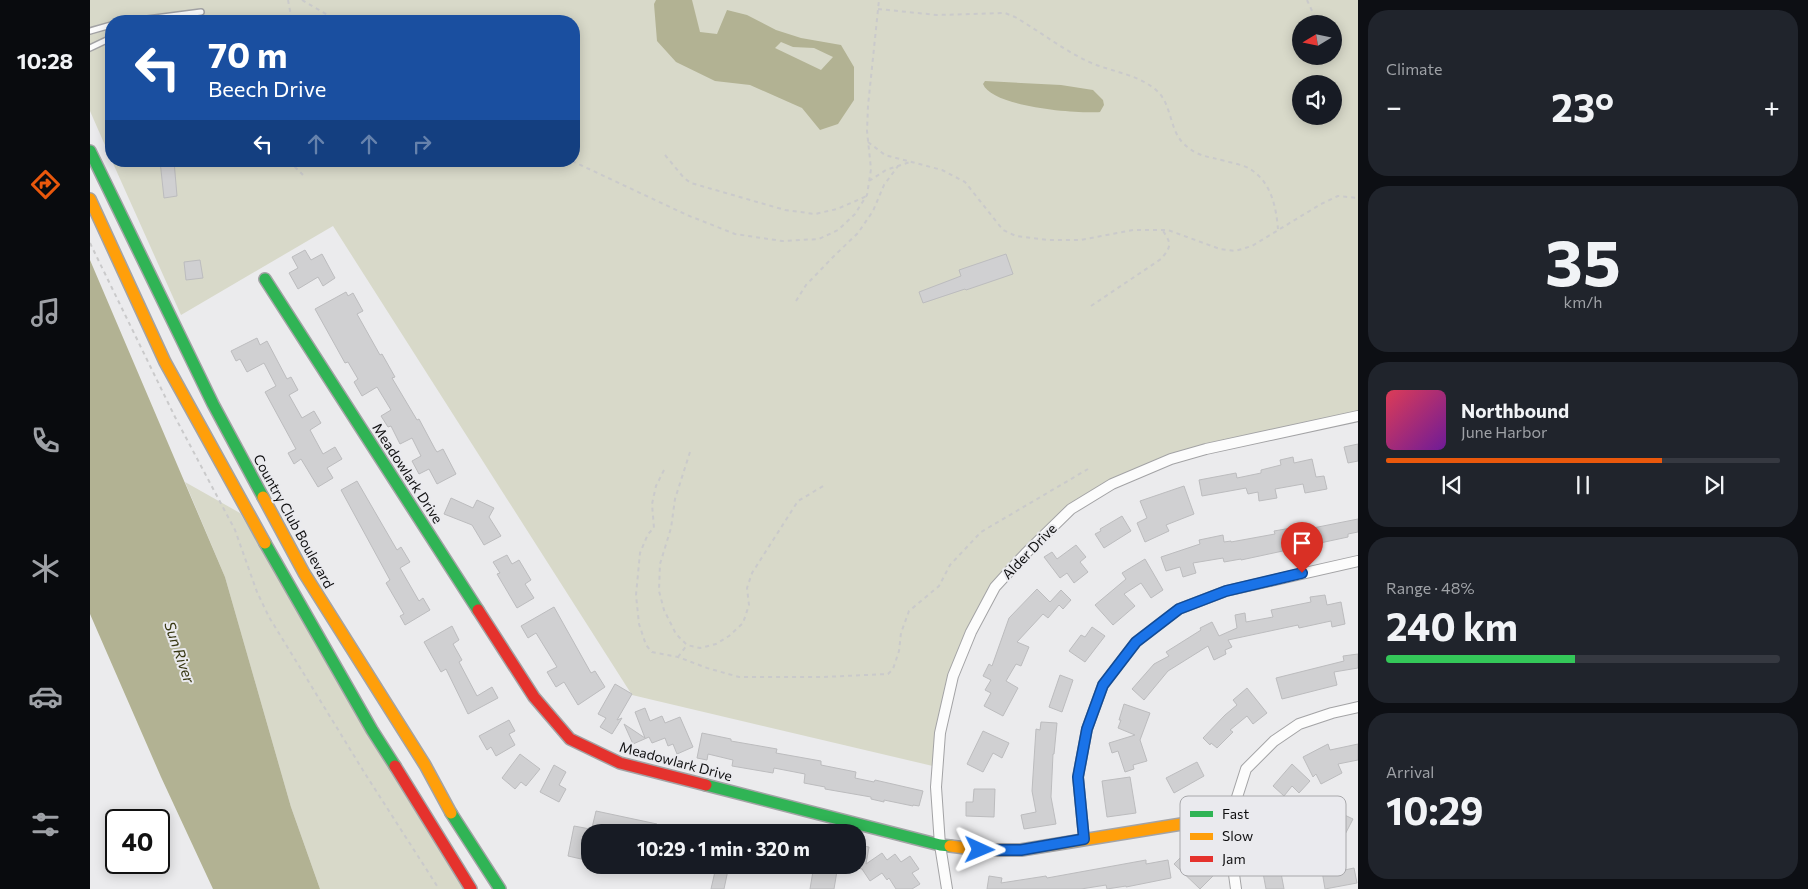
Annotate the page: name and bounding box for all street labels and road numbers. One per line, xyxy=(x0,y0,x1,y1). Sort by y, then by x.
street label: Meadowlark Drive xyxy=(369,420,447,526)
street label: Country Club Boulevard xyxy=(250,451,338,591)
street label: Alder Drive xyxy=(998,520,1060,582)
street label: Meadowlark Drive xyxy=(618,738,734,784)

